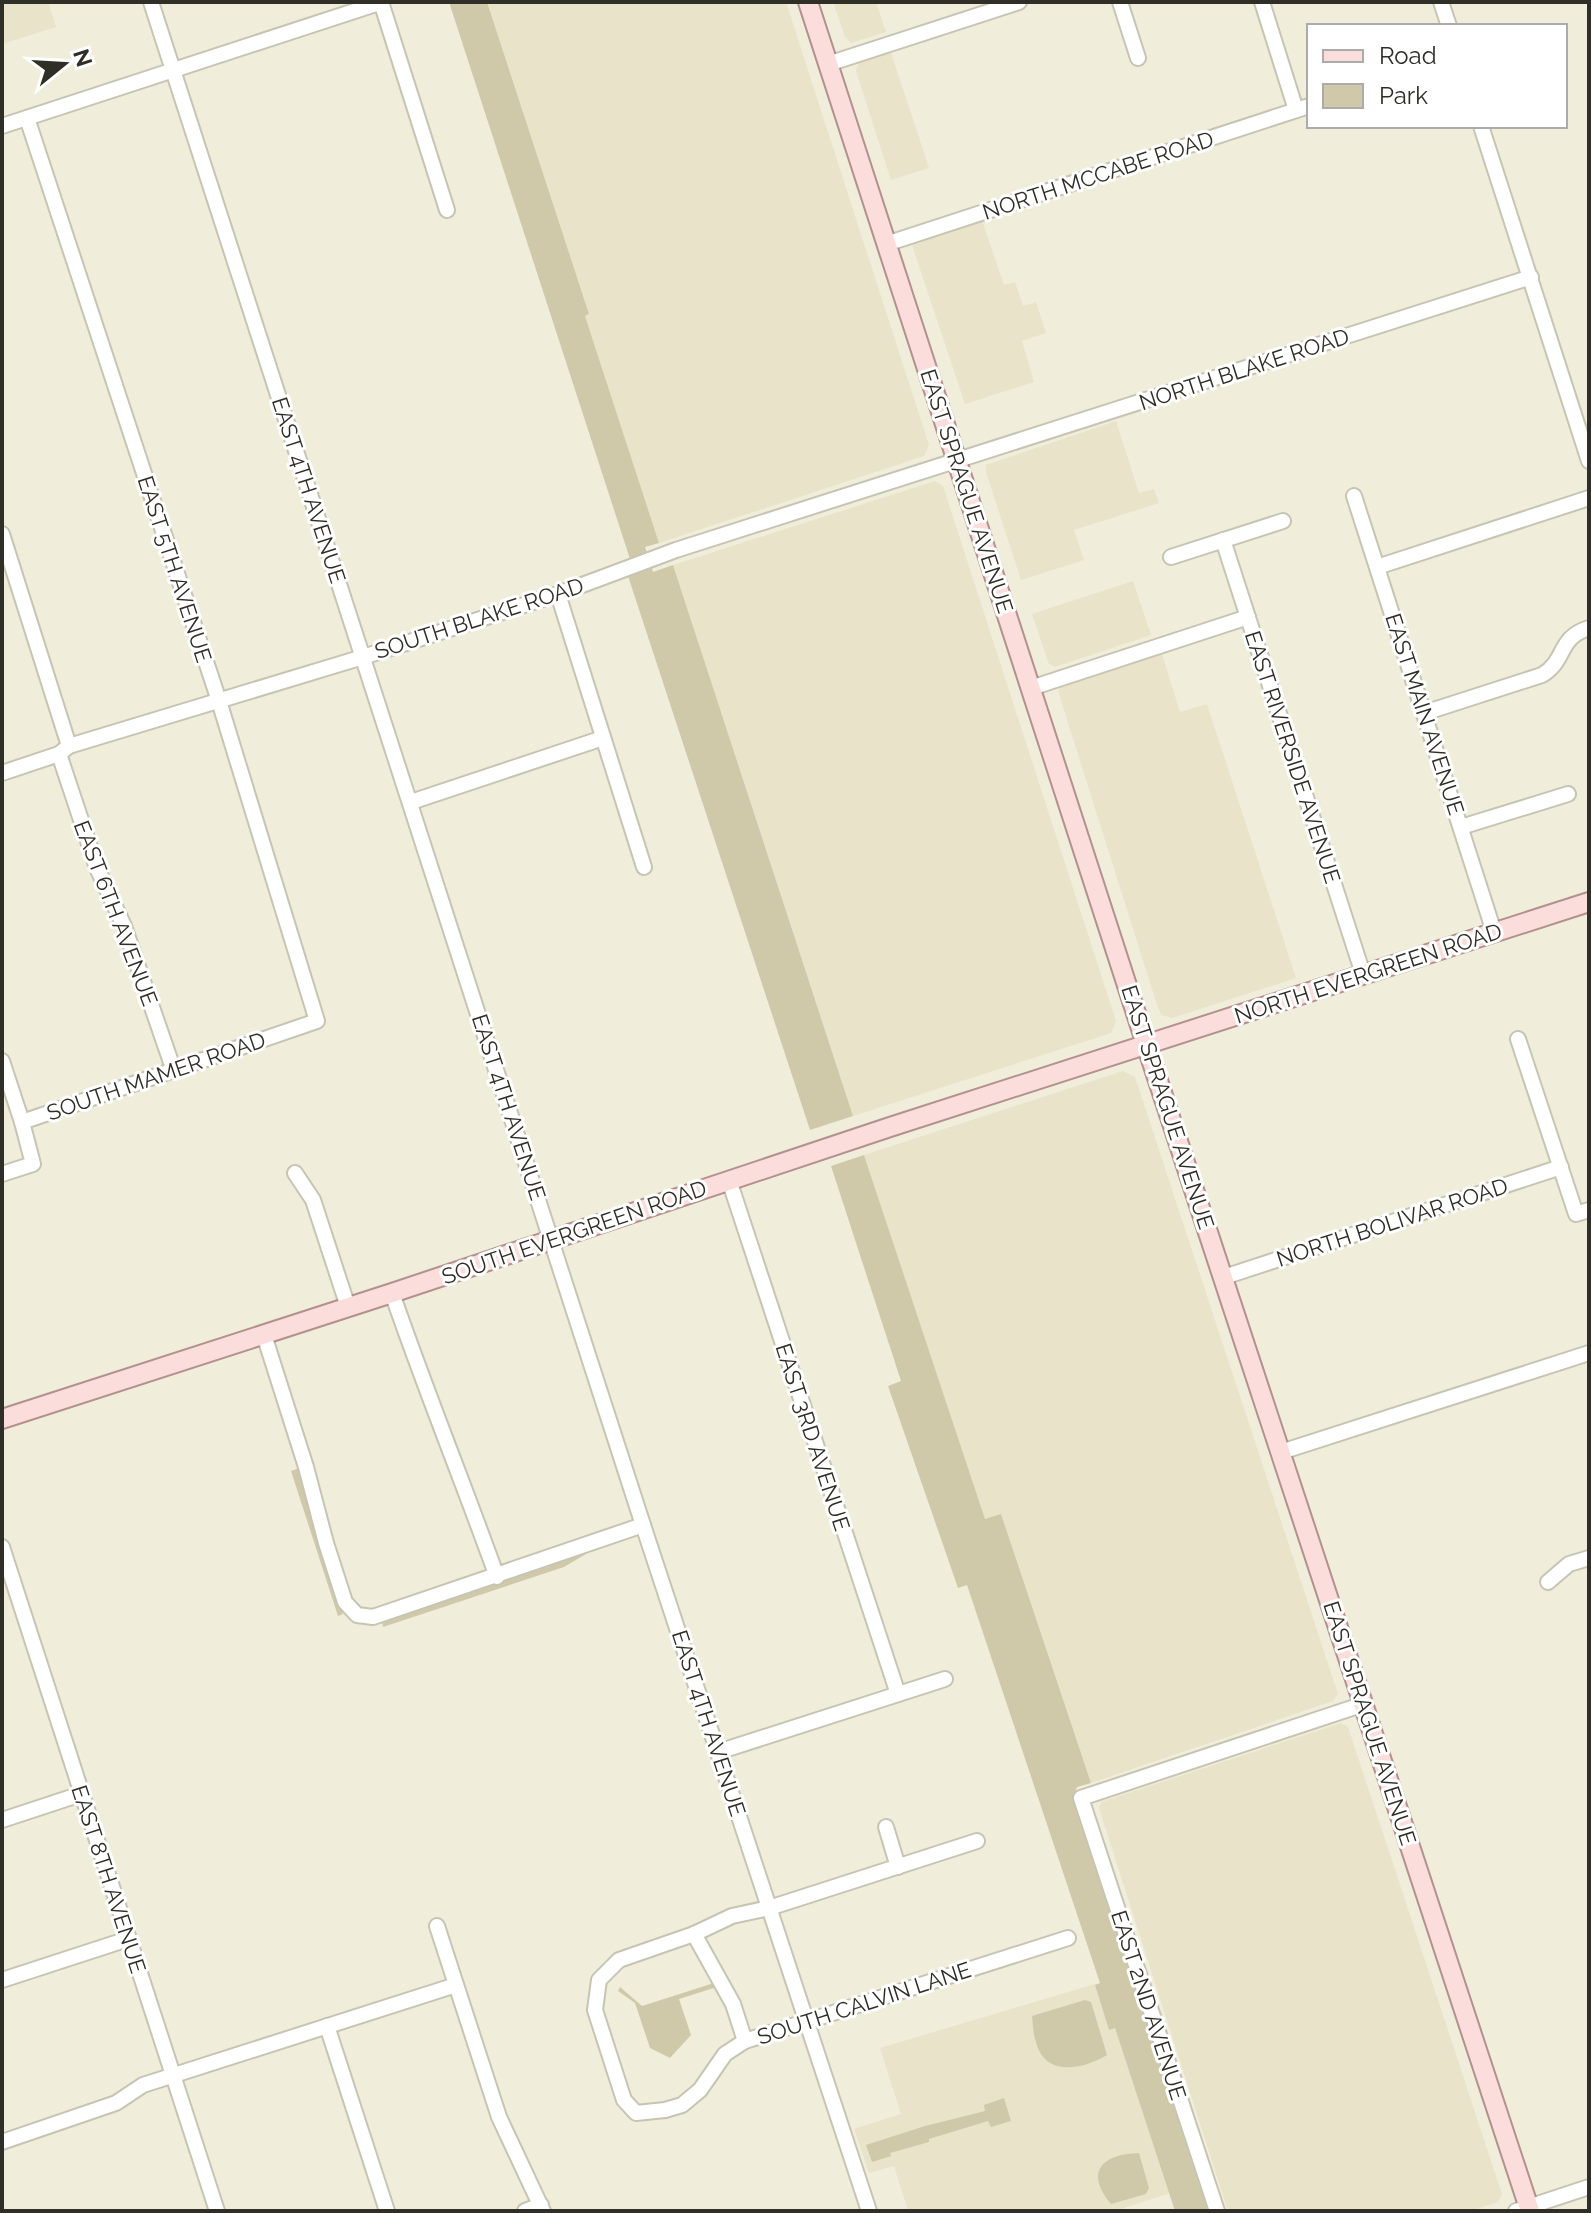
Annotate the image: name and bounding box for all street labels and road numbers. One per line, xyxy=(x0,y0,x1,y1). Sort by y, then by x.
street label: NORTH MCCABE ROAD xyxy=(979,125,1217,225)
street label: NORTH BLAKE ROAD xyxy=(1136,323,1352,415)
street label: EAST SPRAGUE AVENUE xyxy=(915,366,1019,616)
street label: EAST 4TH AVENUE xyxy=(267,394,351,586)
street label: EAST 5TH AVENUE xyxy=(133,472,217,666)
street label: SOUTH BLAKE ROAD xyxy=(371,572,587,664)
street label: EAST MAIN AVENUE xyxy=(1380,610,1470,818)
street label: EAST RIVERSIDE AVENUE xyxy=(1240,627,1346,887)
street label: EAST 6TH AVENUE xyxy=(69,817,163,1009)
street label: NORTH EVERGREEN ROAD xyxy=(1231,917,1505,1029)
street label: EAST SPRAGUE AVENUE xyxy=(1116,982,1220,1232)
street label: EAST 4TH AVENUE xyxy=(467,1011,551,1203)
street label: SOUTH MAMER ROAD xyxy=(43,1026,269,1126)
street label: NORTH BOLIVAR ROAD xyxy=(1273,1172,1511,1272)
street label: SOUTH EVERGREEN ROAD xyxy=(438,1174,710,1290)
street label: EAST 3RD AVENUE xyxy=(770,1340,856,1534)
street label: EAST SPRAGUE AVENUE xyxy=(1318,1598,1422,1848)
street label: EAST 4TH AVENUE xyxy=(667,1627,751,1819)
street label: EAST 8TH AVENUE xyxy=(66,1782,152,1976)
street label: EAST 2ND AVENUE xyxy=(1106,1907,1192,2103)
street label: SOUTH CALVIN LANE xyxy=(754,1956,974,2050)

